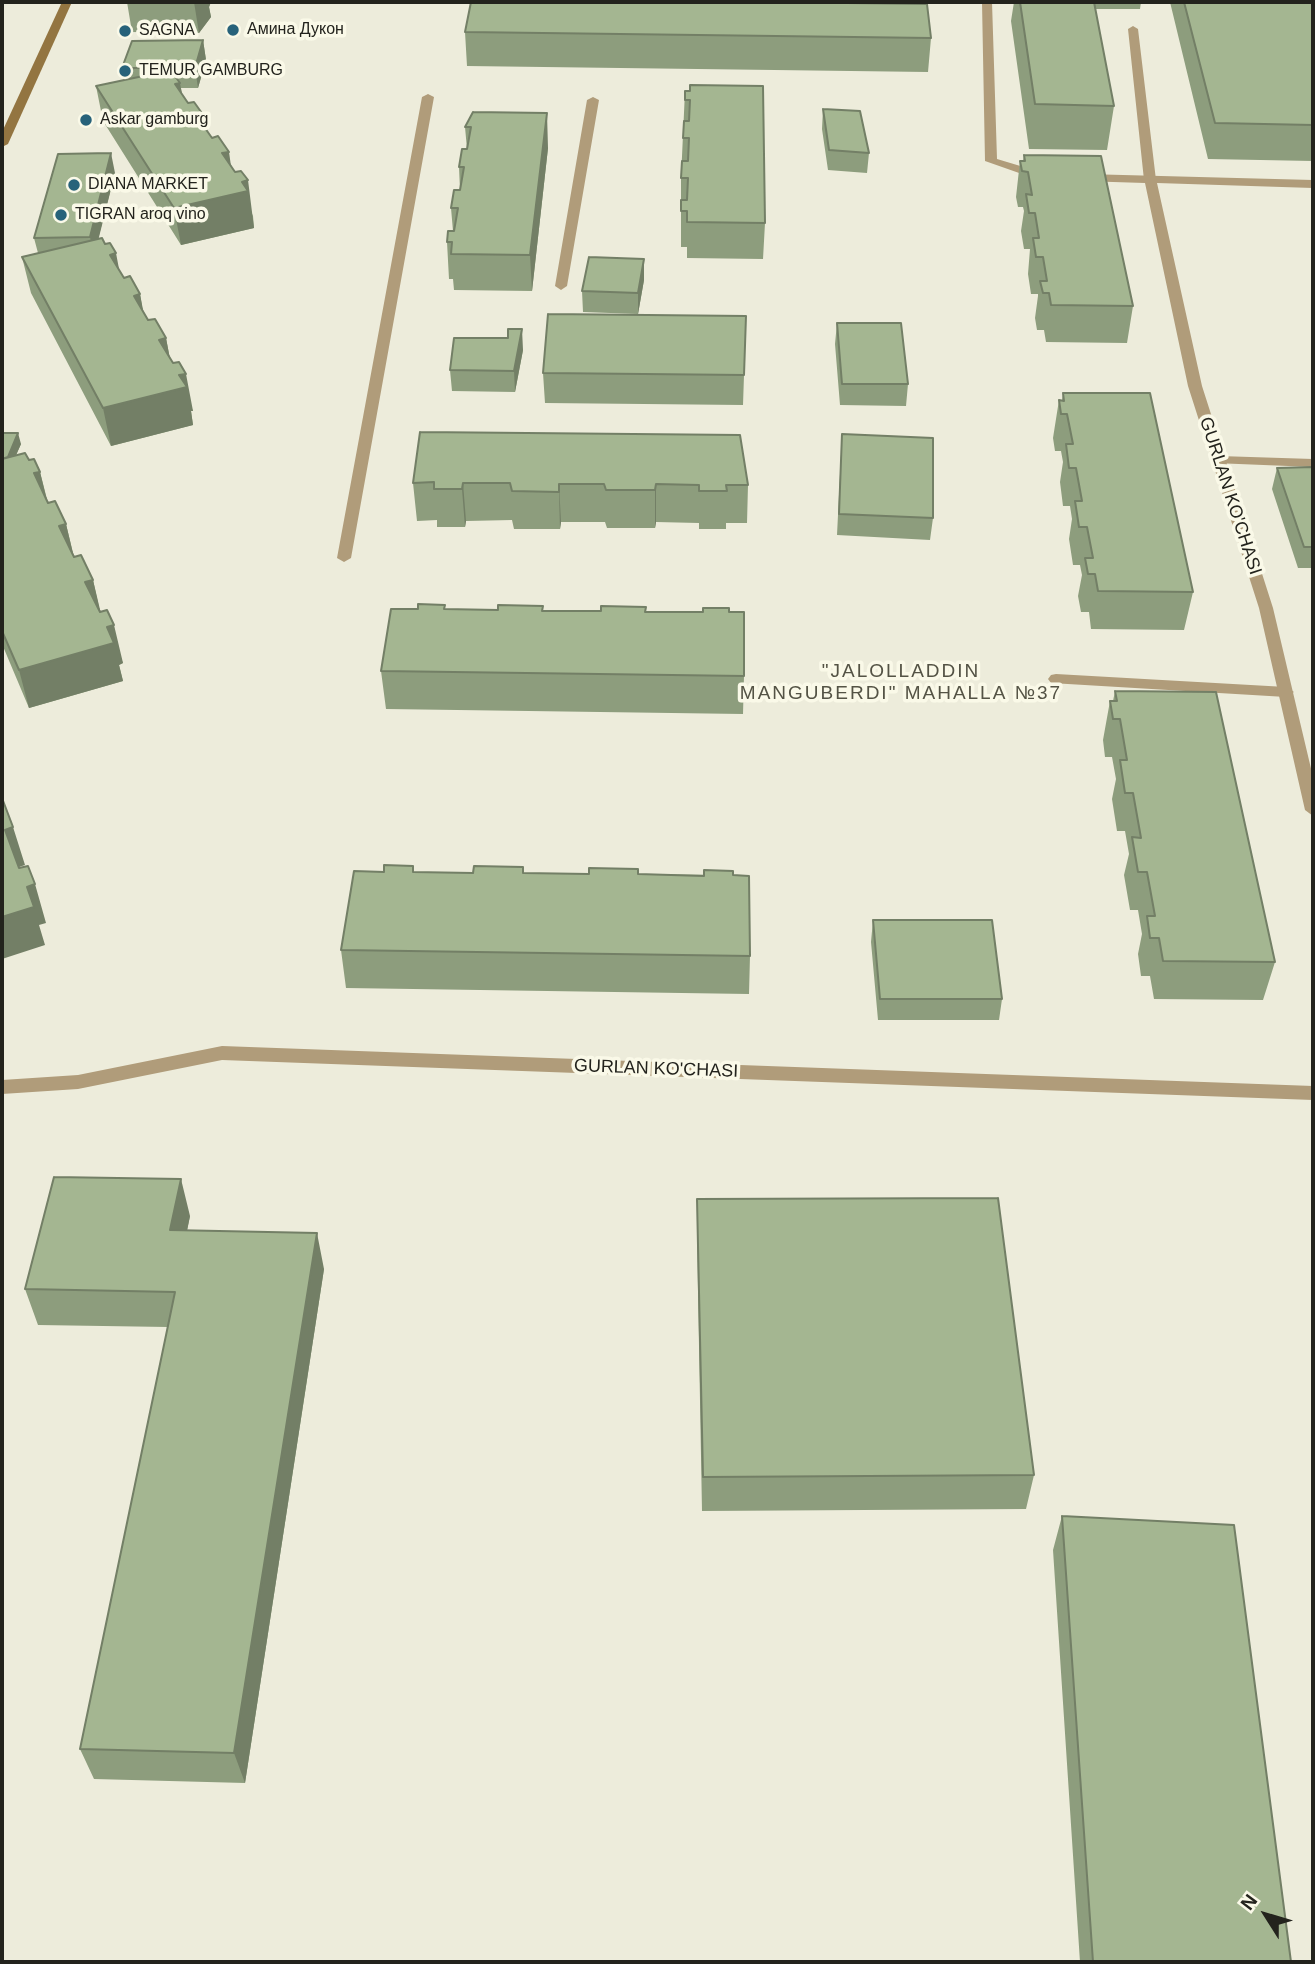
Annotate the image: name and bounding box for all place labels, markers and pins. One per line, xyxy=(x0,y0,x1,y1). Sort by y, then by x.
place label: Амина Дукон xyxy=(247,20,344,40)
place label: SAGNA xyxy=(139,21,195,41)
marker: Амина Дукон xyxy=(225,22,241,38)
marker: SAGNA xyxy=(117,23,133,39)
place label: TEMUR GAMBURG xyxy=(139,61,283,81)
marker: TEMUR GAMBURG xyxy=(117,63,133,79)
place label: Askar gamburg xyxy=(100,110,208,130)
marker: Askar gamburg xyxy=(78,112,94,128)
place label: DIANA MARKET xyxy=(88,175,208,195)
marker: DIANA MARKET xyxy=(66,177,82,193)
place label: TIGRAN aroq vino xyxy=(75,205,206,225)
marker: TIGRAN aroq vino xyxy=(53,207,69,223)

